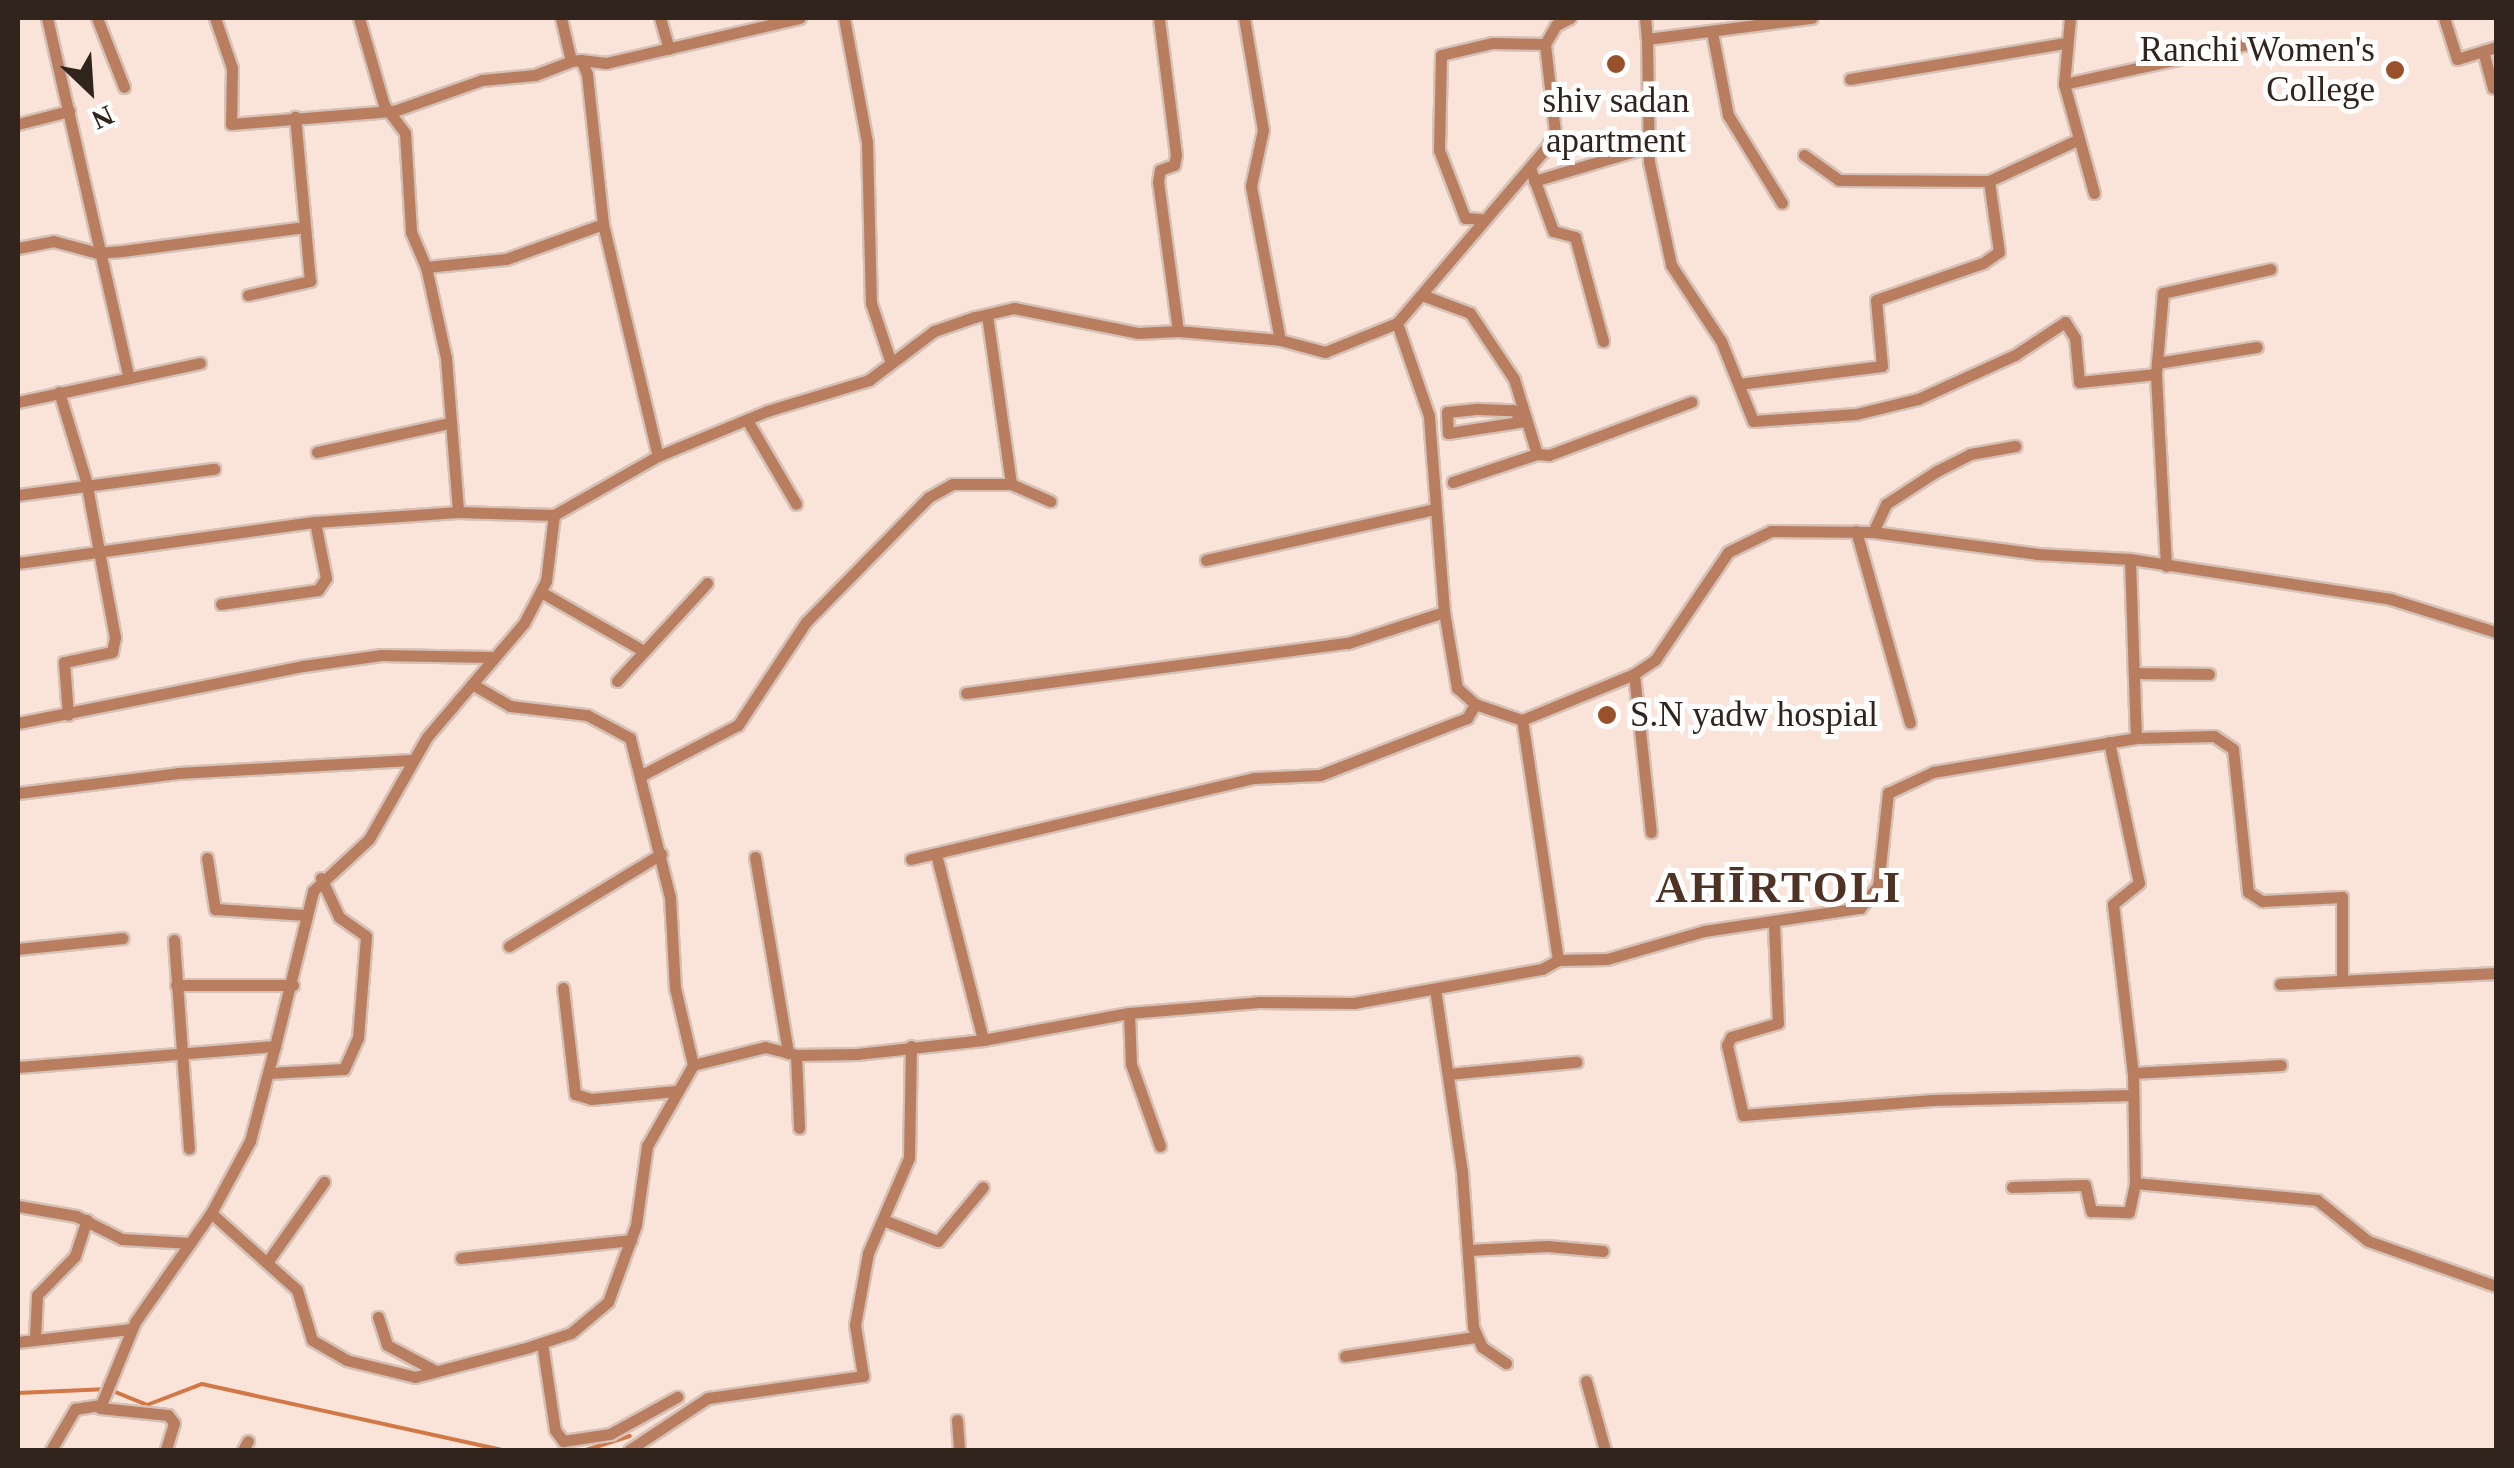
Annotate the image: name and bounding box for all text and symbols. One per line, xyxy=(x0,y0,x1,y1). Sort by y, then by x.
place label: Ranchi Women's College xyxy=(2139,29,2375,111)
north arrow xyxy=(40,40,140,140)
marker: shiv sadan apartment xyxy=(1605,53,1627,75)
marker: Ranchi Women's College xyxy=(2384,59,2406,81)
place label: shiv sadan apartment xyxy=(1543,80,1689,162)
text: N xyxy=(87,99,119,136)
place label: S.N yadw hospial xyxy=(1630,694,1878,736)
marker: S.N yadw hospial xyxy=(1594,702,1620,728)
district label: AHĪRTOLI xyxy=(1655,861,1903,915)

